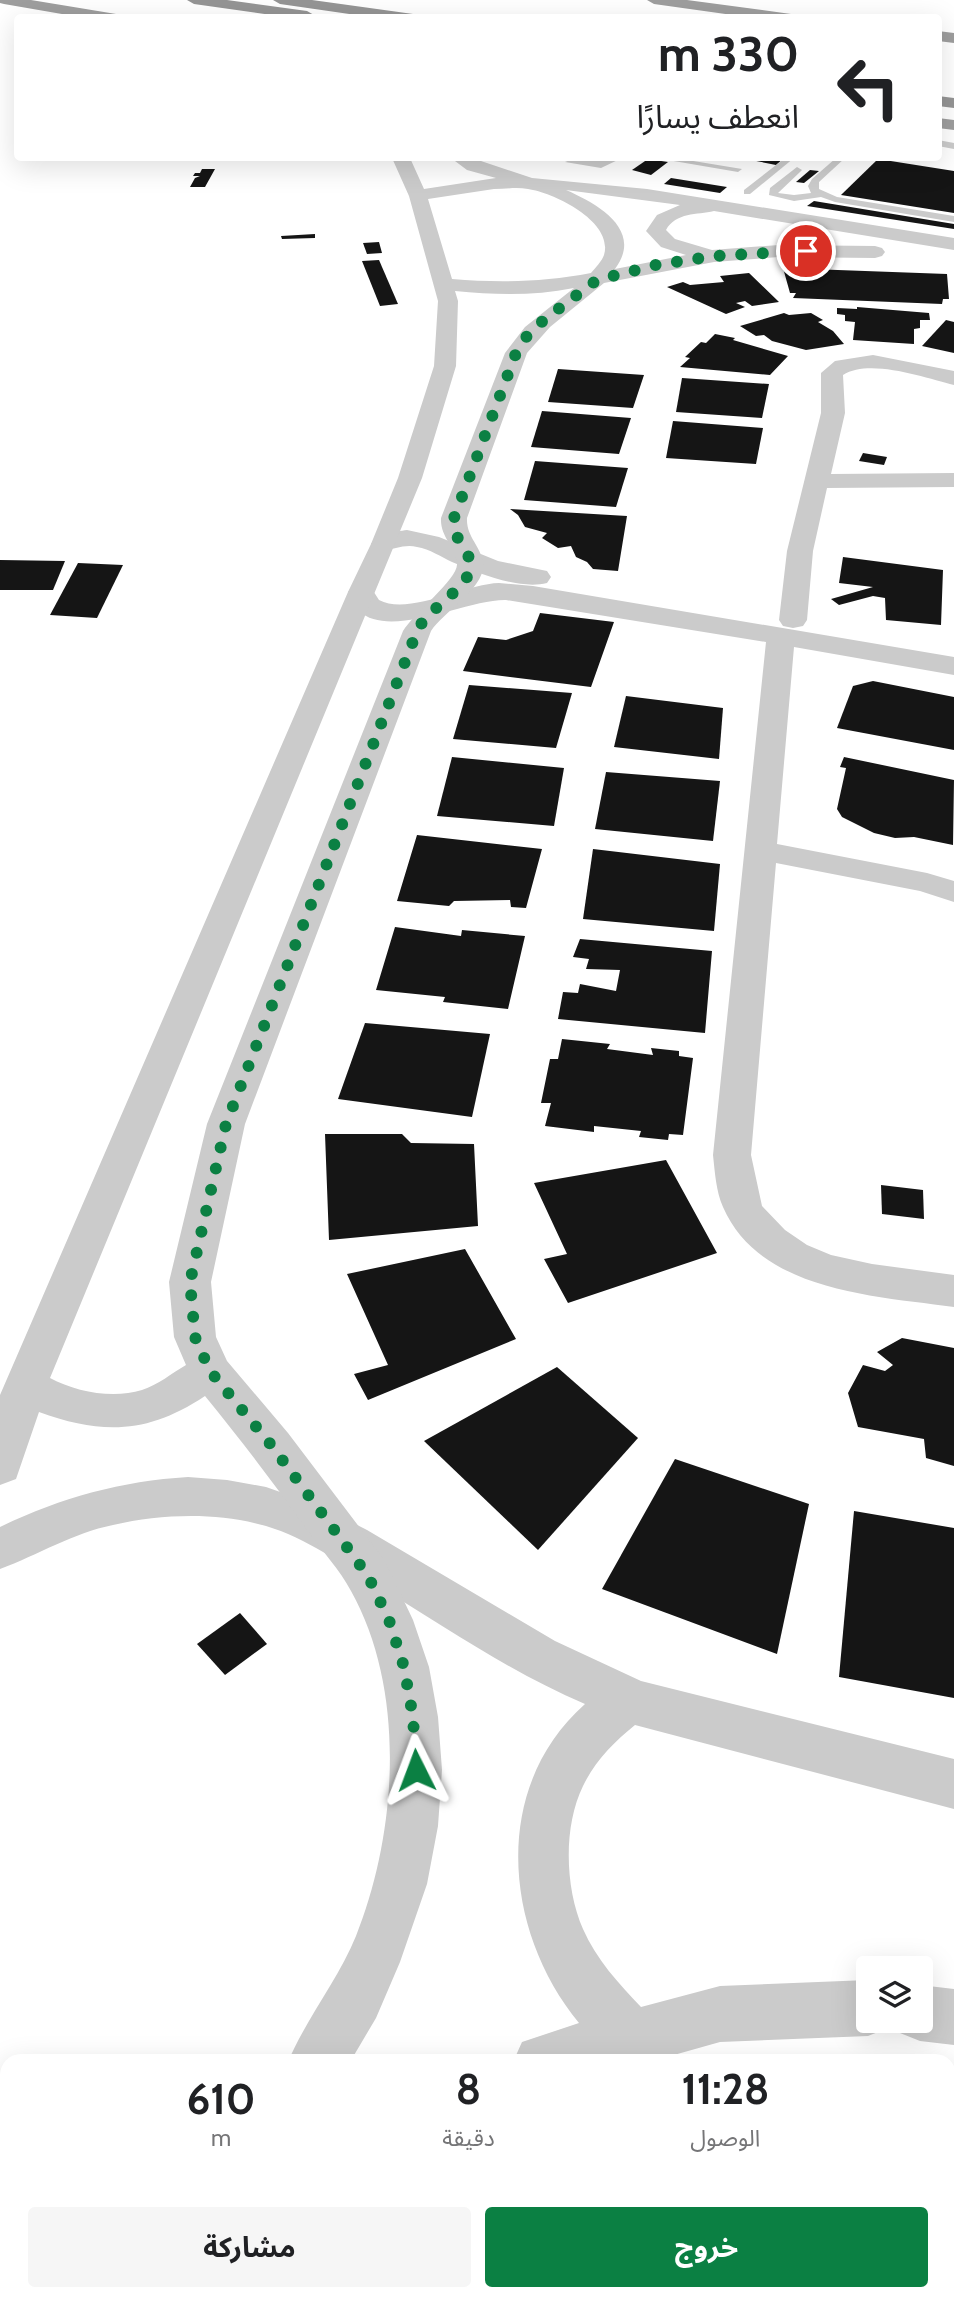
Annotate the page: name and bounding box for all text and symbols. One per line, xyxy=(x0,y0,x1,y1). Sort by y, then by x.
text: 330 m xyxy=(658,24,799,83)
icon: left xyxy=(823,42,914,133)
text: انعطف يسارًا xyxy=(636,97,799,136)
pin xyxy=(776,221,836,281)
icon: arrive xyxy=(787,232,825,270)
position arrow xyxy=(379,1733,453,1807)
map controls xyxy=(856,1956,933,2033)
button: layers xyxy=(856,1956,933,2033)
text: 8 xyxy=(456,2063,481,2115)
text: 11:28 xyxy=(681,2063,769,2115)
text: 610 xyxy=(187,2073,256,2125)
text: m xyxy=(211,2124,231,2152)
text: دقيقة xyxy=(442,2124,495,2152)
text: الوصول xyxy=(690,2124,760,2152)
button: مشاركة xyxy=(28,2207,471,2287)
button: خروج xyxy=(485,2207,928,2287)

